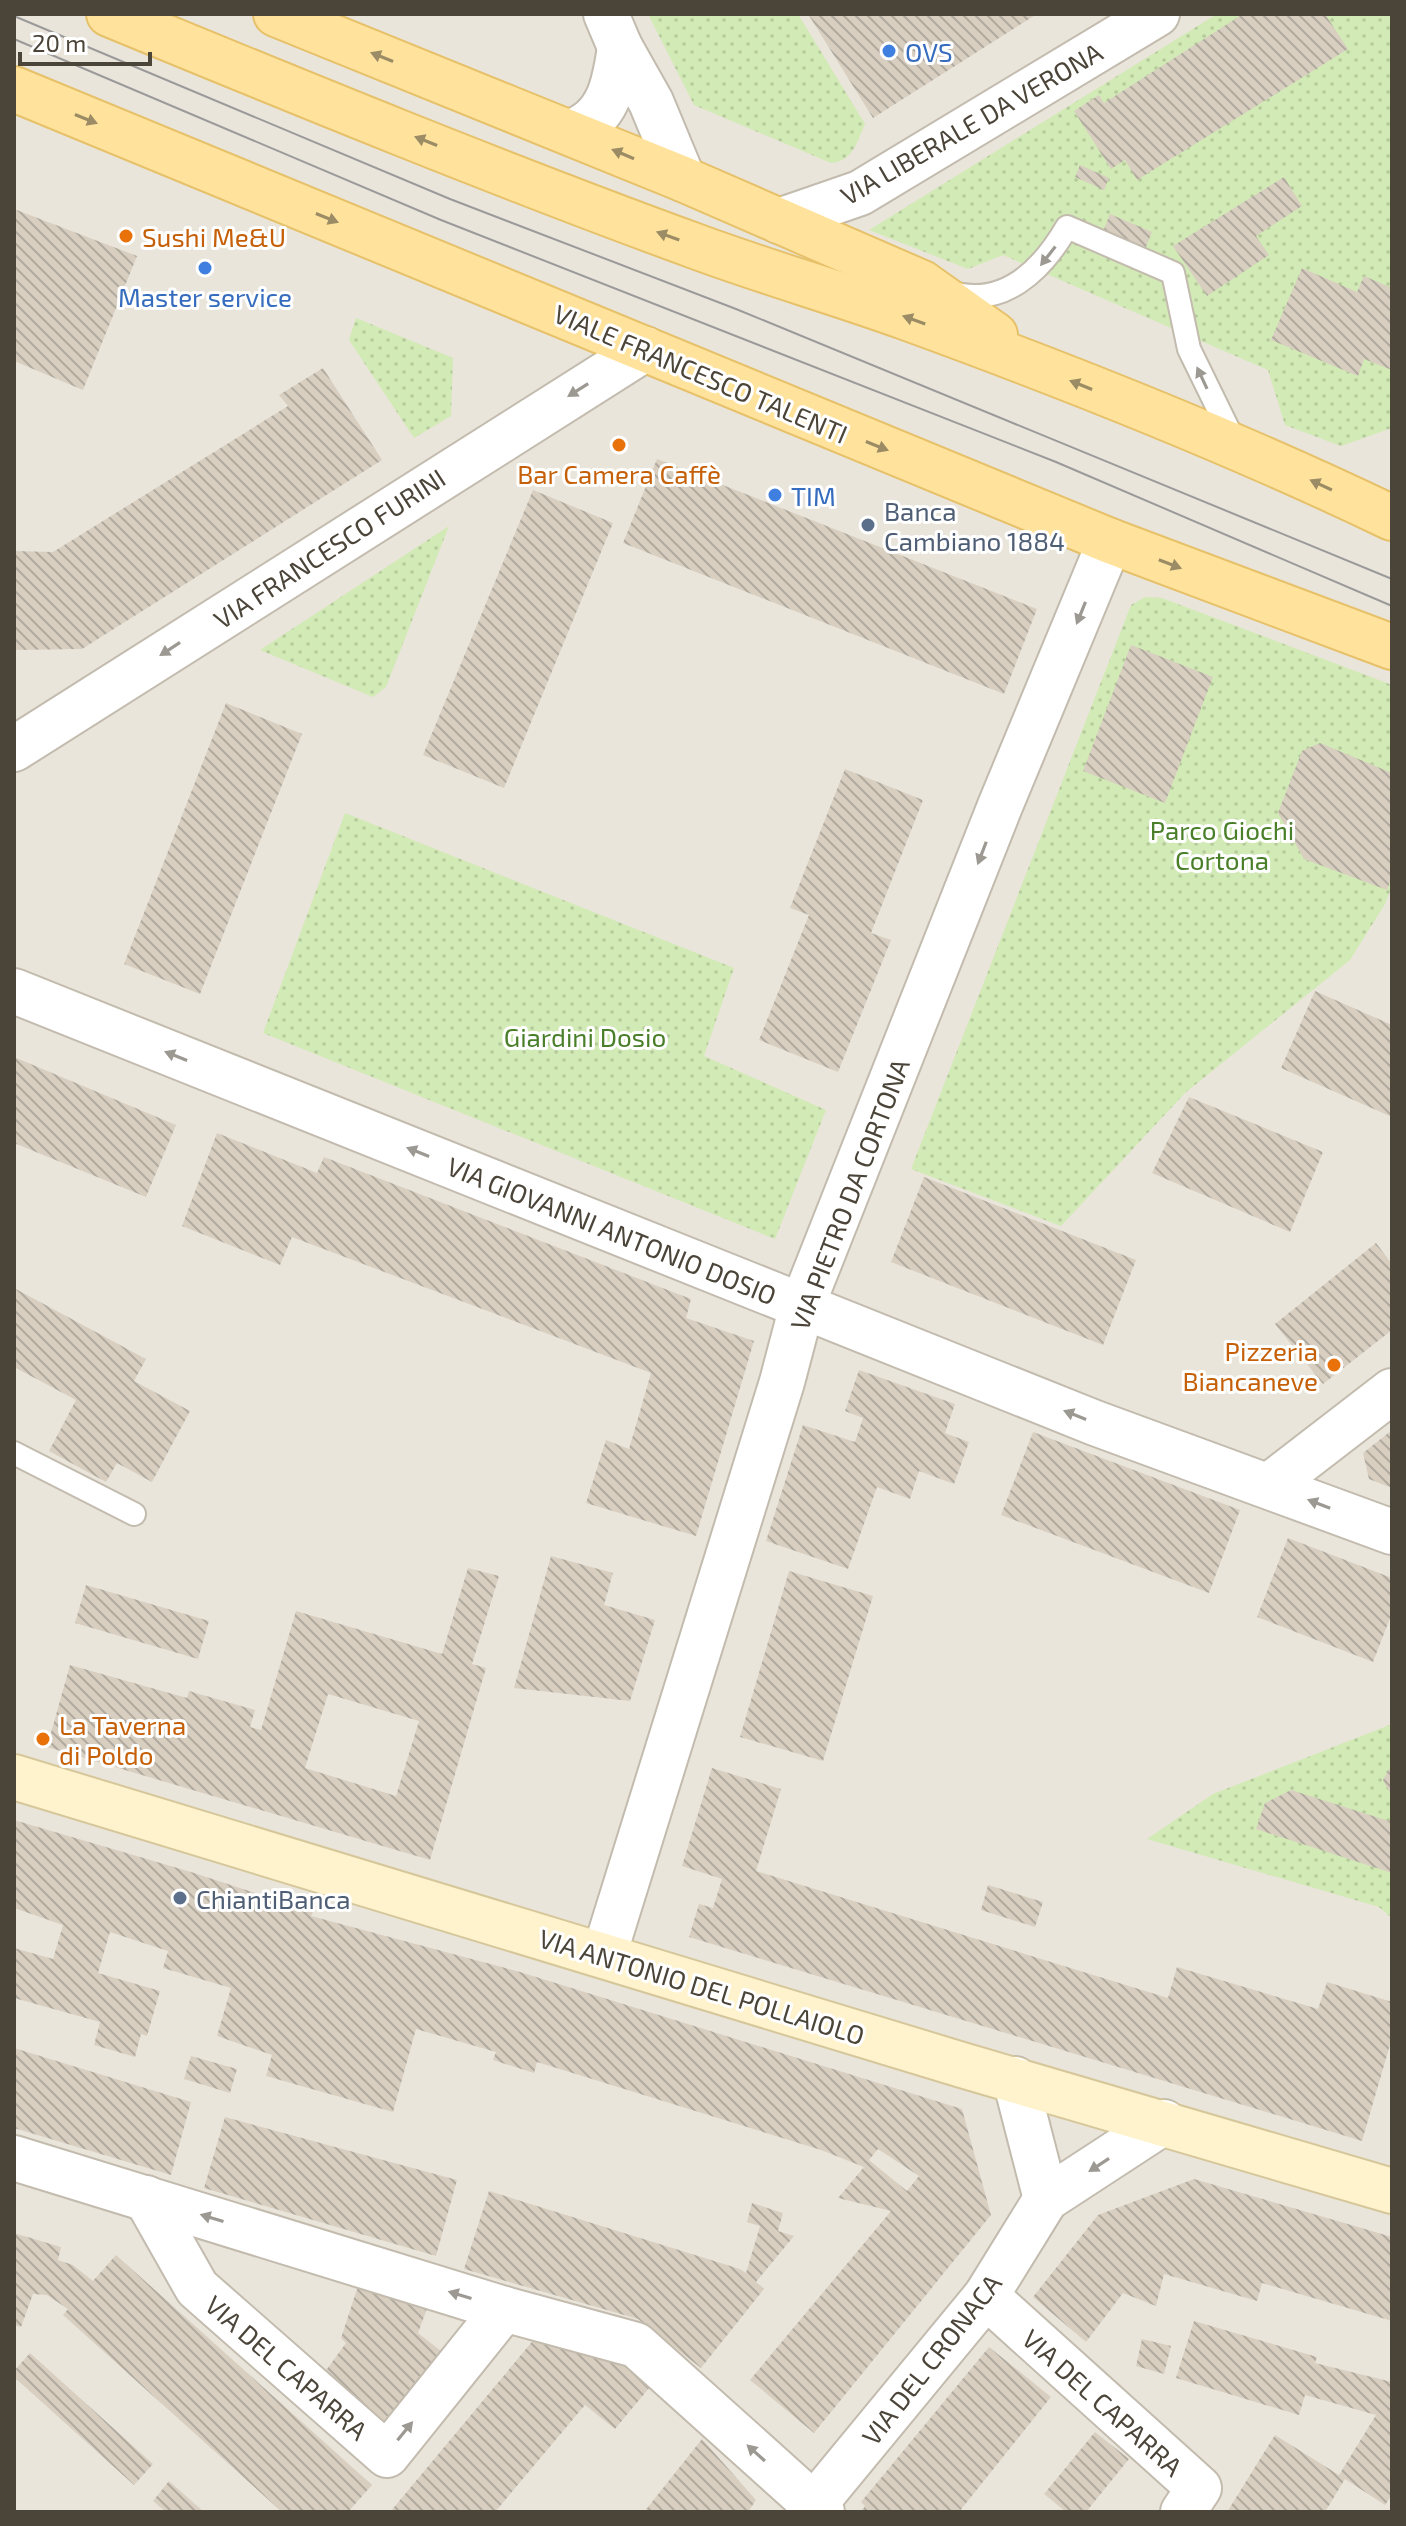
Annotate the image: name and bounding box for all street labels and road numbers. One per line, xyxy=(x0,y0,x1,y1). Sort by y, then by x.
street label: VIA LIBERALE DA VERONA xyxy=(835,35,1107,211)
street label: VIALE FRANCESCO TALENTI xyxy=(549,297,853,449)
street label: VIA FRANCESCO FURINI xyxy=(208,462,450,634)
street label: VIA PIETRO DA CORTONA xyxy=(783,1054,915,1334)
street label: VIA GIOVANNI ANTONIO DOSIO xyxy=(443,1150,781,1310)
street label: VIA ANTONIO DEL POLLAIOLO xyxy=(535,1922,869,2050)
street label: VIA DEL CRONACA xyxy=(855,2267,1007,2451)
street label: VIA DEL CAPARRA xyxy=(200,2288,374,2446)
street label: VIA DEL CAPARRA xyxy=(1017,2322,1189,2482)

